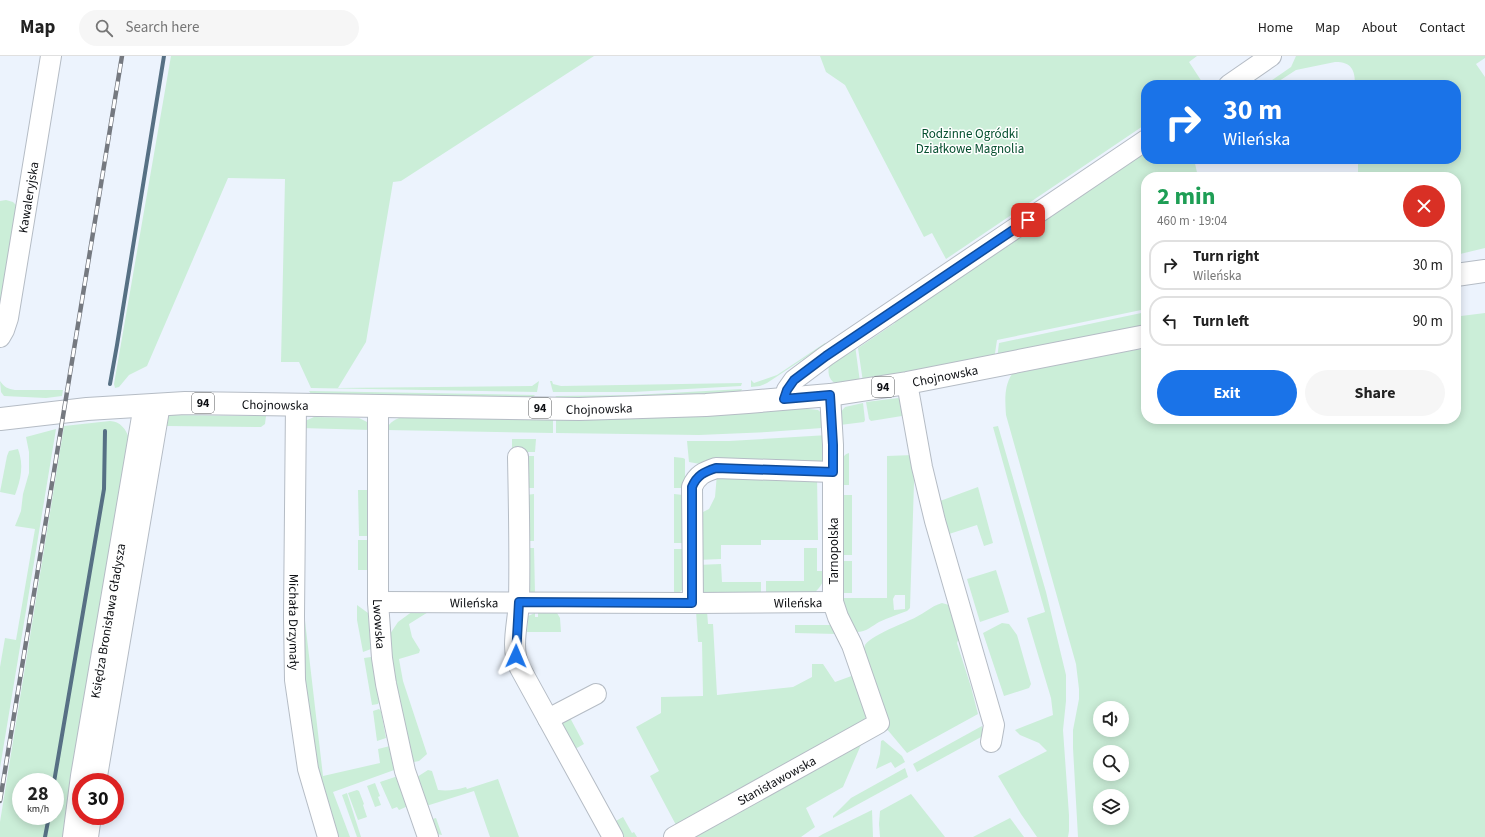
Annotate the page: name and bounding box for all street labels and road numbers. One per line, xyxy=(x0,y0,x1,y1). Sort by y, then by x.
street label: Kawaleryjska xyxy=(14,161,44,234)
street label: Chojnowska xyxy=(911,361,980,392)
road number: 94 xyxy=(872,377,894,397)
road number: 94 xyxy=(192,393,214,413)
street label: Chojnowska xyxy=(242,396,309,415)
road number: 94 xyxy=(529,398,551,418)
street label: Chojnowska xyxy=(566,399,633,419)
street label: Tarnopolska xyxy=(825,517,843,585)
street label: Księdza Bronisława Gładysza xyxy=(86,542,130,700)
street label: Michała Drzymały xyxy=(284,574,303,670)
street label: Wileńska xyxy=(450,594,498,612)
street label: Wileńska xyxy=(774,594,822,612)
street label: Lwowska xyxy=(368,599,389,650)
street label: Stanisławowska xyxy=(734,752,819,810)

